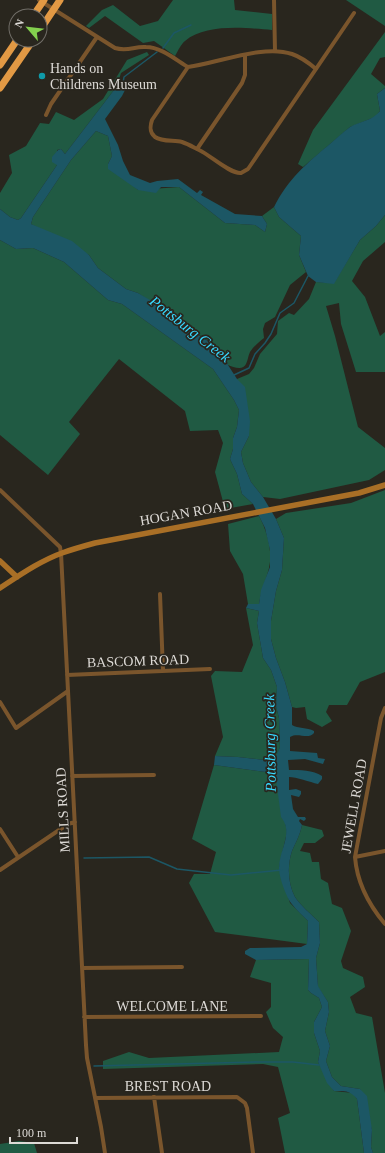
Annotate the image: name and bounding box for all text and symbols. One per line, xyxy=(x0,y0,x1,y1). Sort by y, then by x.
north arrow xyxy=(8,8,48,48)
text: N xyxy=(12,17,26,30)
place label: Hands on Childrens Museum xyxy=(50,61,157,92)
marker: Hands on Childrens Museum xyxy=(37,71,47,81)
water label: Pottsburg Creek xyxy=(146,292,234,366)
street label: HOGAN ROAD xyxy=(139,497,233,529)
street label: BASCOM ROAD xyxy=(87,652,189,670)
water label: Pottsburg Creek xyxy=(261,694,279,793)
street label: JEWELL ROAD xyxy=(338,758,370,854)
street label: MILLS ROAD xyxy=(53,767,73,853)
street label: WELCOME LANE xyxy=(116,999,228,1014)
street label: BREST ROAD xyxy=(125,1079,211,1094)
scale bar xyxy=(10,1119,77,1145)
text: 100 m xyxy=(16,1126,47,1140)

